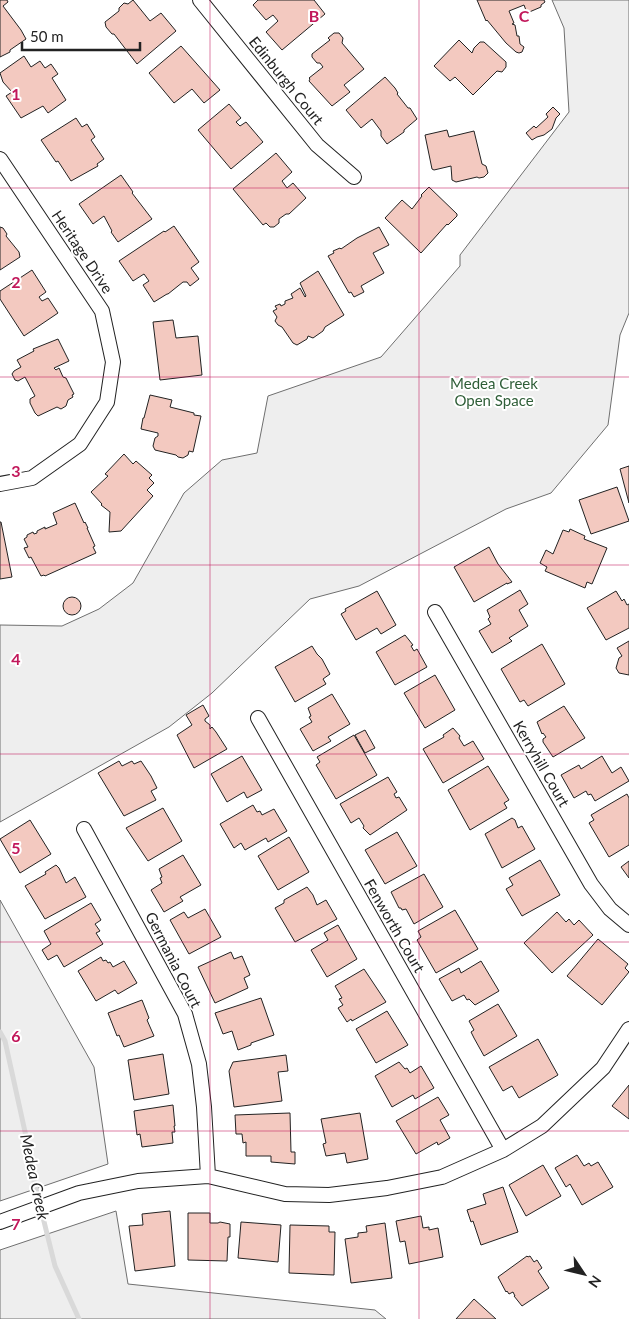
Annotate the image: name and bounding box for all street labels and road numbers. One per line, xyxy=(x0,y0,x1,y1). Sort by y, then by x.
street label: Edinburgh Court xyxy=(246,33,328,129)
street label: Heritage Drive xyxy=(48,207,117,296)
street label: Kerryhill Court xyxy=(510,717,574,810)
street label: Fenworth Court xyxy=(361,876,429,976)
street label: Germania Court xyxy=(142,909,206,1011)

